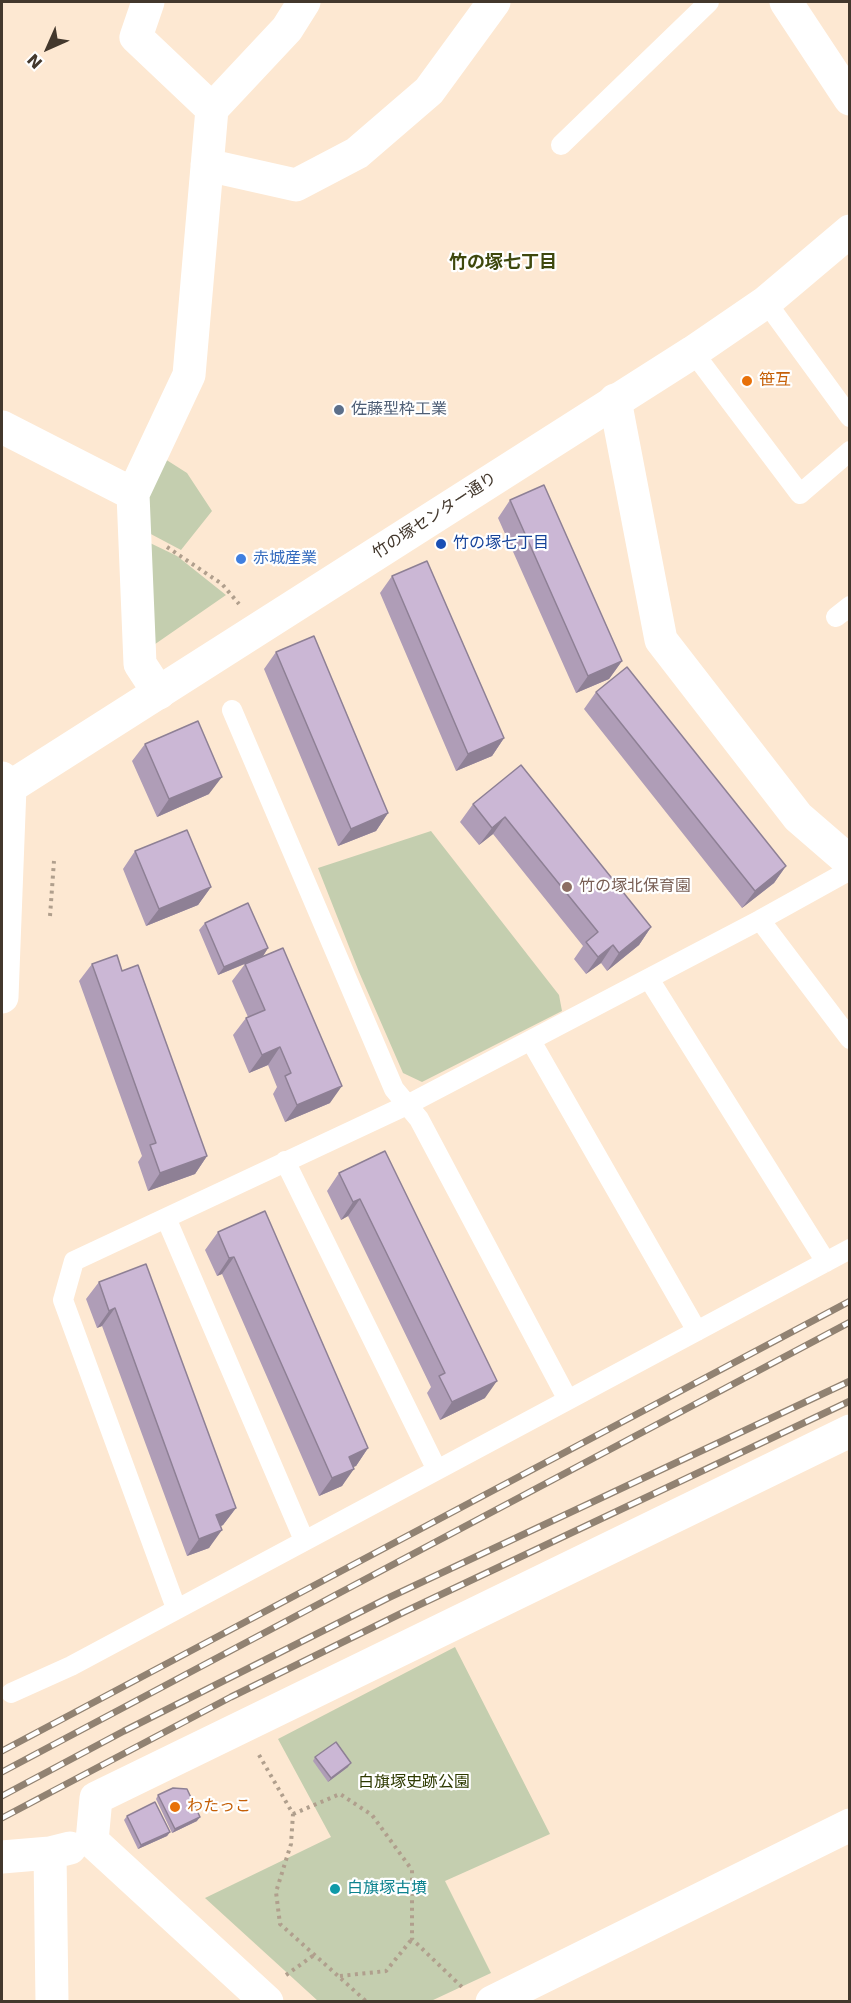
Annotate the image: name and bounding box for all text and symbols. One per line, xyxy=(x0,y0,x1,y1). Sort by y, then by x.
north arrow xyxy=(18,18,78,78)
text: N xyxy=(23,50,46,73)
district label: 竹の塚七丁目 xyxy=(449,252,557,274)
place label: 笹互 xyxy=(759,371,791,391)
marker: 笹互 xyxy=(740,374,754,388)
place label: 佐藤型枠工業 xyxy=(351,400,447,420)
marker: 佐藤型枠工業 xyxy=(332,403,346,417)
street label: 竹の塚センター通り xyxy=(369,469,501,563)
place label: 竹の塚七丁目 xyxy=(453,534,549,554)
marker: 竹の塚七丁目 xyxy=(434,537,448,551)
place label: 赤城産業 xyxy=(253,549,317,569)
marker: 赤城産業 xyxy=(234,552,248,566)
place label: 竹の塚北保育園 xyxy=(579,877,691,897)
marker: 竹の塚北保育園 xyxy=(560,880,574,894)
park label: 白旗塚史跡公園 xyxy=(358,1773,470,1793)
place label: わたっこ xyxy=(187,1797,251,1817)
marker: わたっこ xyxy=(168,1800,182,1814)
place label: 白旗塚古墳 xyxy=(347,1879,427,1899)
marker: 白旗塚古墳 xyxy=(328,1882,342,1896)

